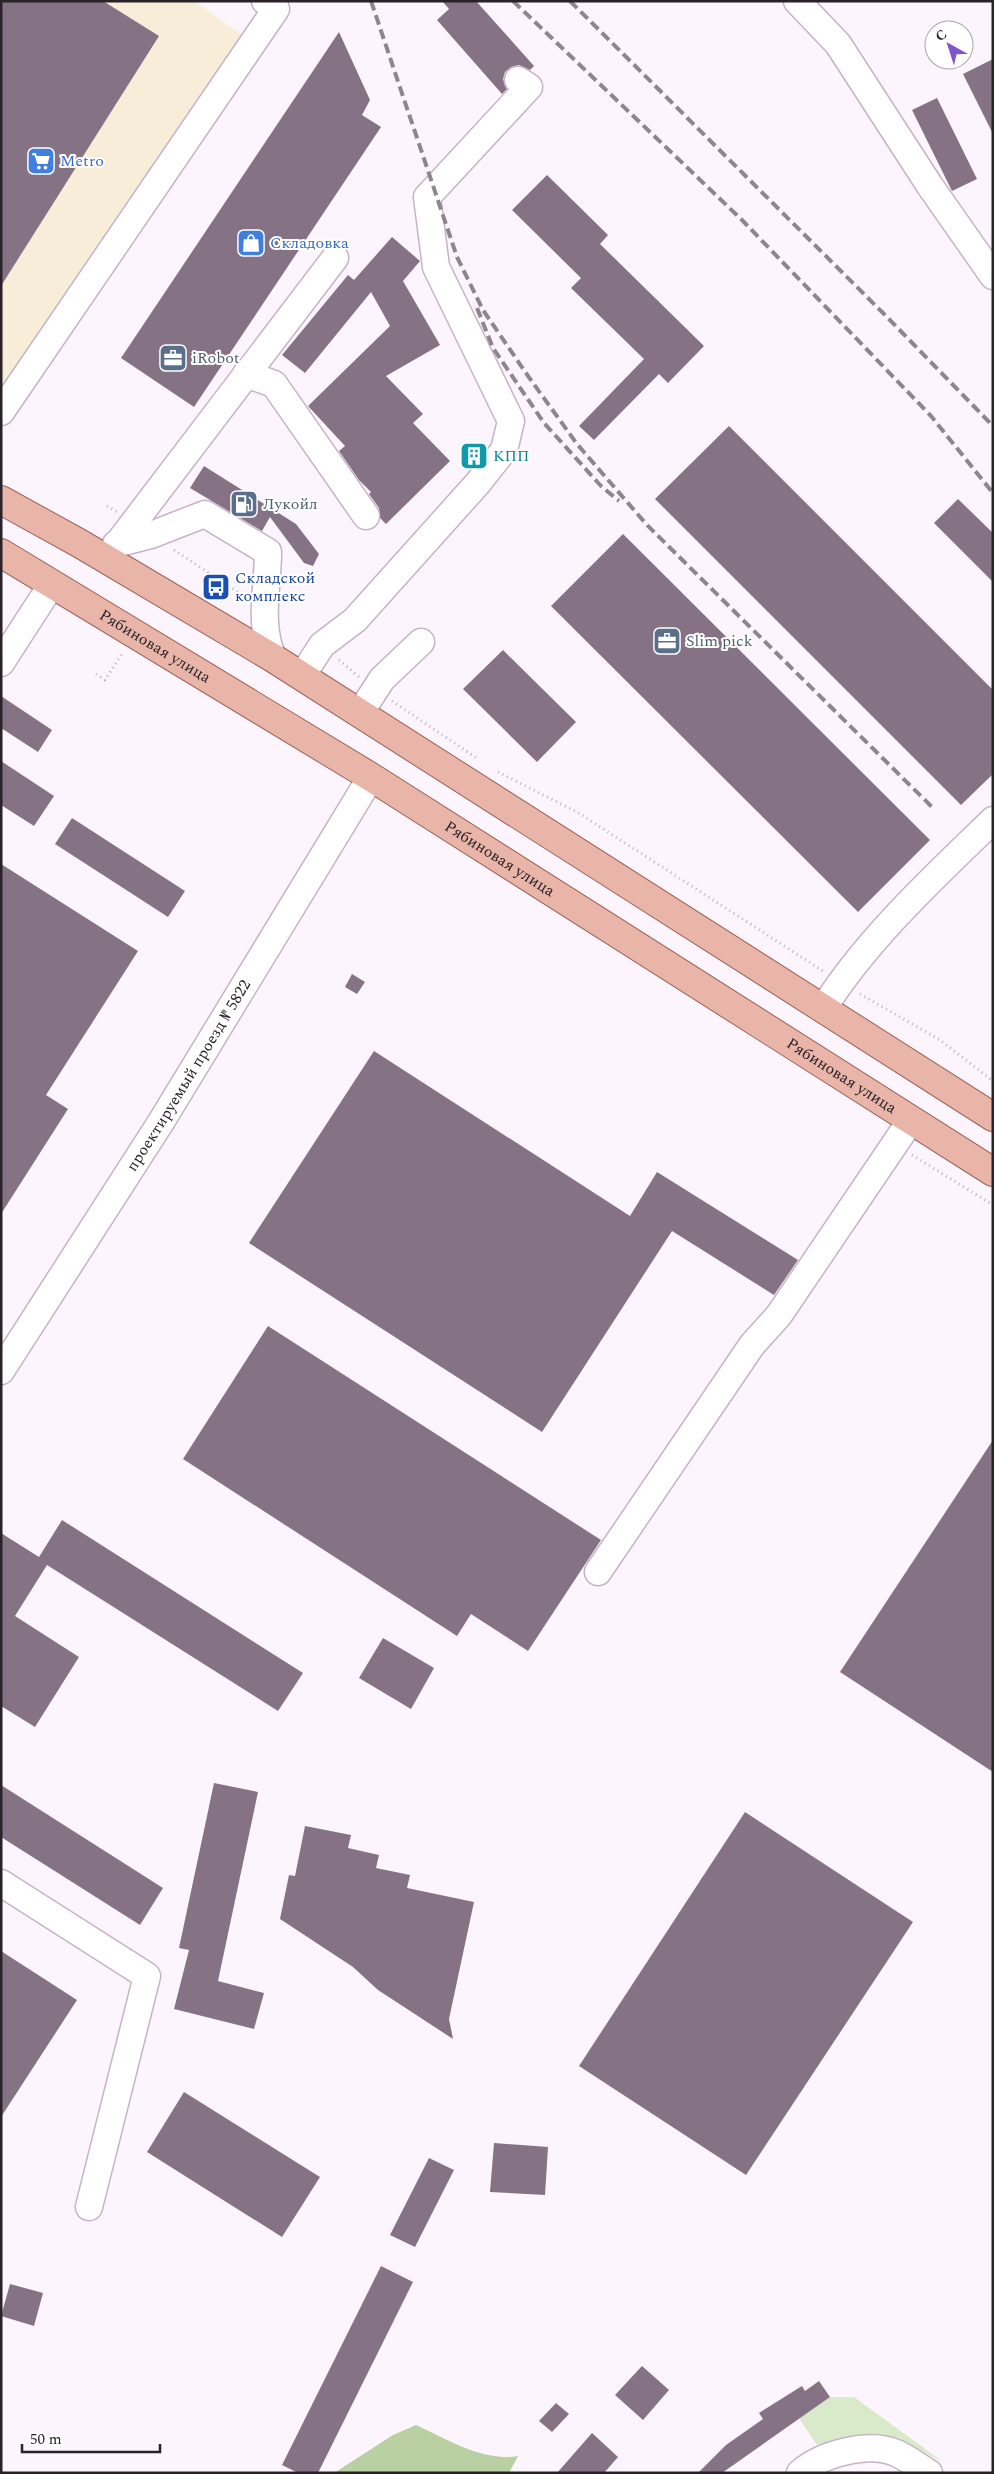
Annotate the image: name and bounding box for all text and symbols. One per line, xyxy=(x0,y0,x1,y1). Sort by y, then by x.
north arrow xyxy=(924,20,974,70)
text: С xyxy=(931,24,952,47)
supermarket icon: Metro xyxy=(26,146,56,176)
place label: Metro xyxy=(60,149,104,173)
shop icon: Складовка xyxy=(236,228,266,258)
place label: Складовка xyxy=(270,231,349,255)
office icon: iRobot xyxy=(158,343,188,373)
place label: iRobot xyxy=(192,346,240,370)
building icon: КПП xyxy=(459,441,489,471)
place label: КПП xyxy=(493,444,529,468)
fuel station icon: Лукойл xyxy=(229,489,259,519)
place label: Лукойл xyxy=(263,492,318,516)
place label: Складской комплекс xyxy=(235,566,315,608)
bus stop icon: Складской комплекс xyxy=(201,572,231,602)
street label: Рябиновая улица xyxy=(95,603,216,689)
office icon: Slim pick xyxy=(652,626,682,656)
place label: Slim pick xyxy=(686,629,753,653)
street label: Рябиновая улица xyxy=(440,815,560,903)
street label: проектируемый проезд № 5822 xyxy=(120,975,257,1176)
street label: Рябиновая улица xyxy=(782,1032,902,1120)
scale bar xyxy=(22,2422,160,2454)
text: 50 m xyxy=(30,2428,62,2451)

